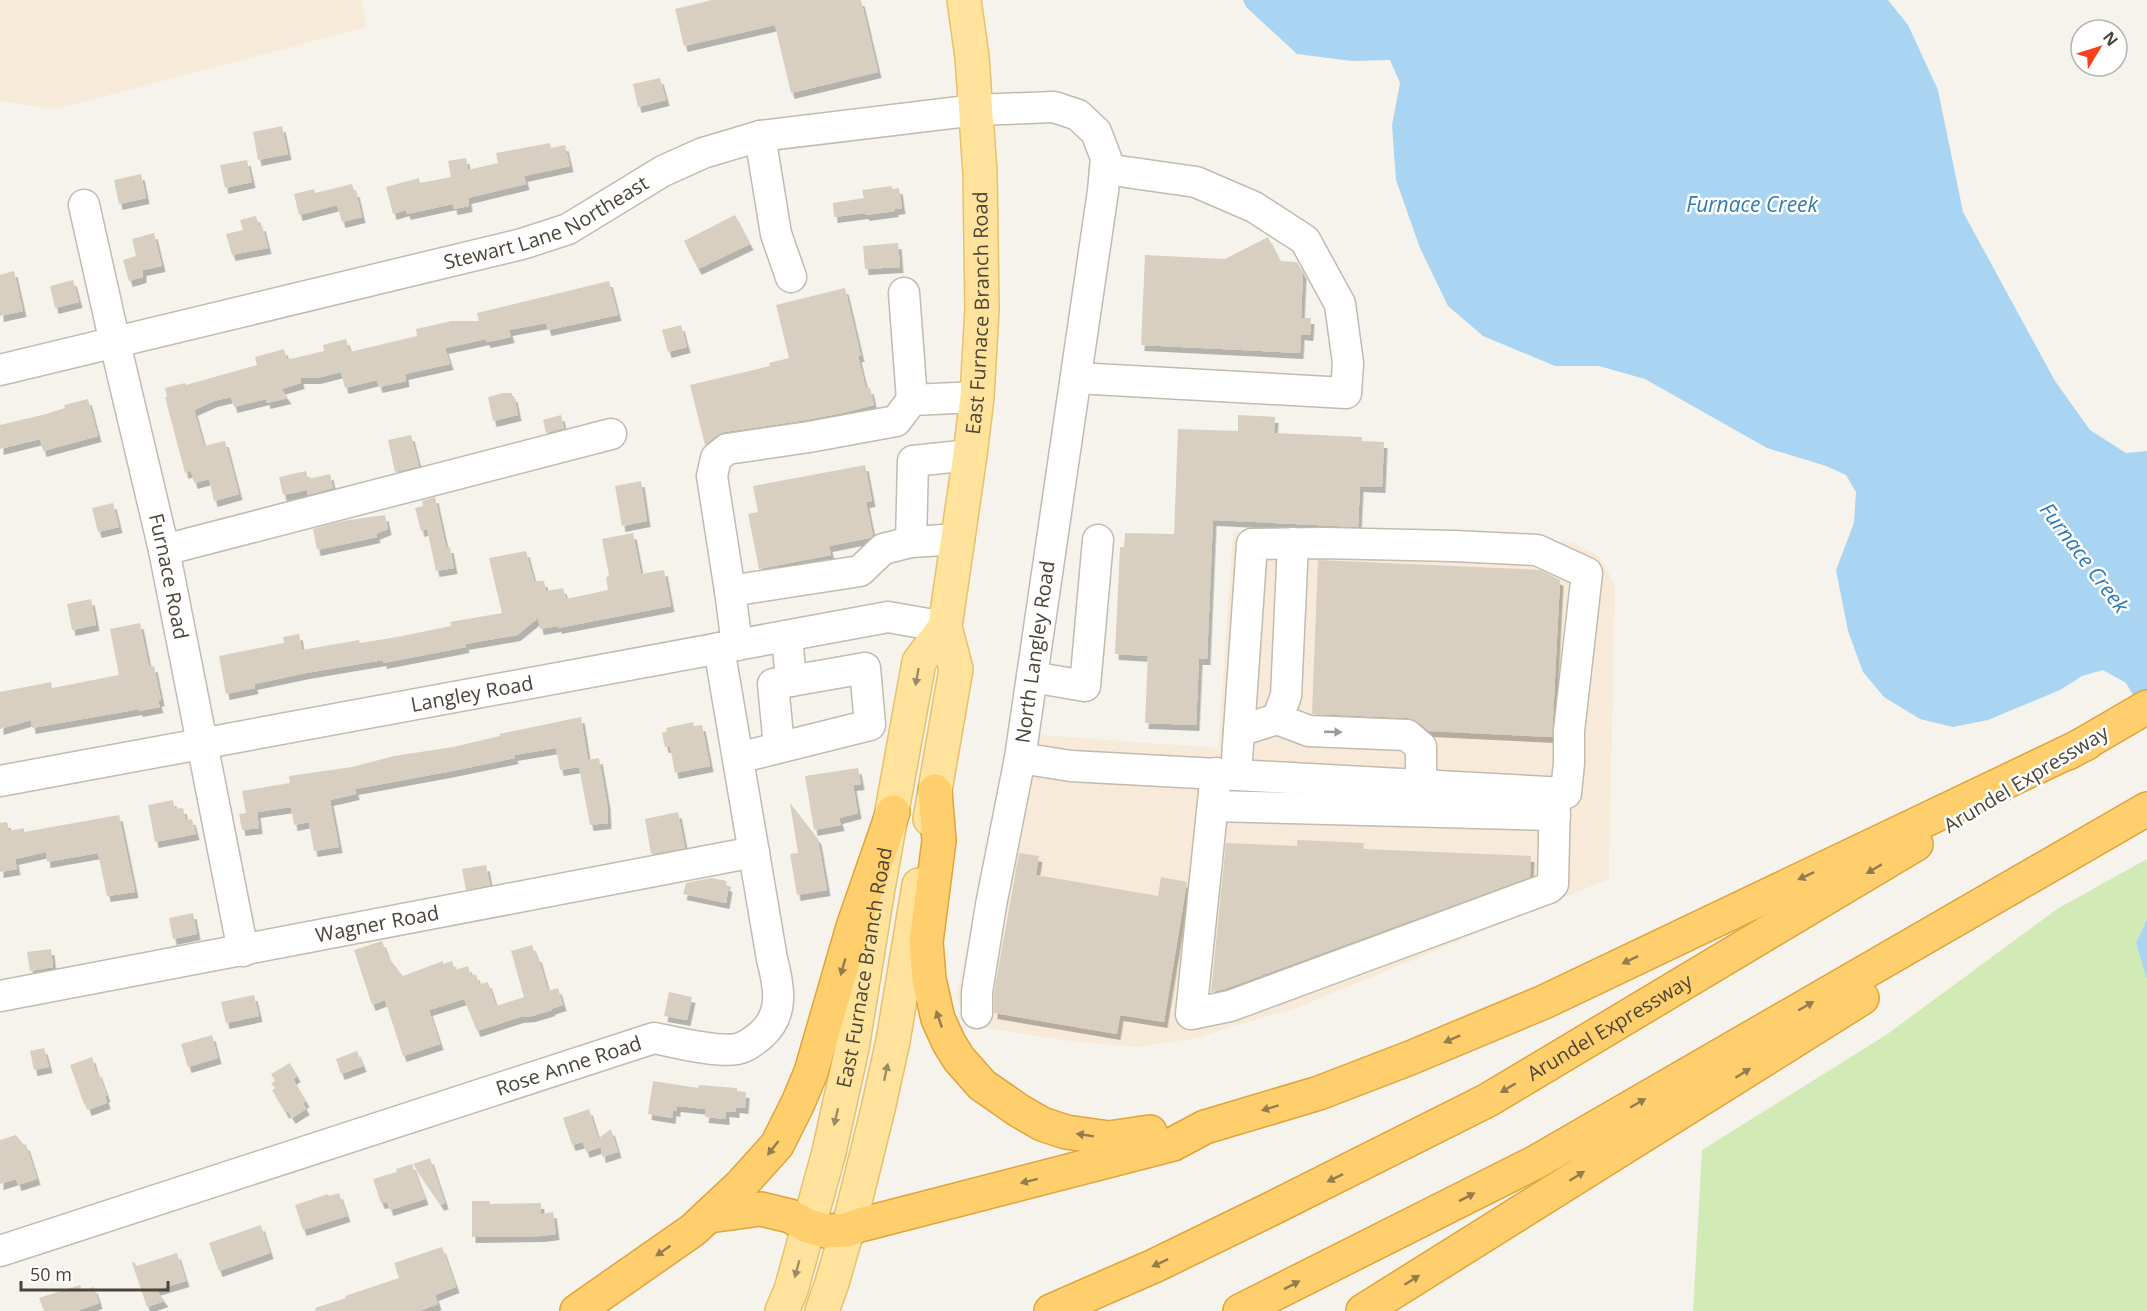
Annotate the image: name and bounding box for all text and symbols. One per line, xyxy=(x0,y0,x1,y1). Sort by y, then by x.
north arrow xyxy=(2069,18,2129,78)
text: N xyxy=(2098,27,2123,51)
street label: Stewart Lane Northeast xyxy=(441,169,653,275)
water label: Furnace Creek xyxy=(1686,190,1819,218)
street label: East Furnace Branch Road xyxy=(959,191,995,436)
water label: Furnace Creek xyxy=(2034,496,2136,619)
street label: Furnace Road xyxy=(143,511,195,642)
street label: North Langley Road xyxy=(1008,559,1061,745)
one-way arrow xyxy=(912,668,921,687)
street label: Langley Road xyxy=(409,669,535,718)
street label: Arundel Expressway xyxy=(1938,718,2114,839)
one-way arrow xyxy=(1323,727,1342,737)
street label: East Furnace Branch Road xyxy=(830,845,898,1090)
one-way arrow xyxy=(1866,864,1882,875)
one-way arrow xyxy=(1797,871,1814,880)
street label: Wagner Road xyxy=(313,898,441,948)
one-way arrow xyxy=(1622,955,1639,965)
one-way arrow xyxy=(837,958,847,976)
street label: Arundel Expressway xyxy=(1522,967,1698,1087)
one-way arrow xyxy=(1798,1001,1815,1011)
one-way arrow xyxy=(934,1010,944,1028)
street label: Rose Anne Road xyxy=(492,1029,645,1102)
one-way arrow xyxy=(1443,1035,1461,1044)
one-way arrow xyxy=(882,1062,891,1081)
one-way arrow xyxy=(1735,1068,1751,1079)
one-way arrow xyxy=(1500,1082,1516,1093)
one-way arrow xyxy=(1629,1099,1646,1109)
one-way arrow xyxy=(1261,1104,1279,1113)
one-way arrow xyxy=(831,1107,841,1126)
one-way arrow xyxy=(1075,1130,1094,1139)
one-way arrow xyxy=(766,1140,779,1156)
one-way arrow xyxy=(1569,1170,1585,1182)
one-way arrow xyxy=(1327,1173,1344,1183)
one-way arrow xyxy=(1020,1177,1038,1186)
one-way arrow xyxy=(1458,1192,1475,1202)
one-way arrow xyxy=(655,1245,671,1257)
scale bar xyxy=(21,1254,168,1292)
one-way arrow xyxy=(1151,1258,1168,1267)
one-way arrow xyxy=(791,1260,801,1278)
text: 50 m xyxy=(30,1262,72,1286)
one-way arrow xyxy=(1404,1274,1421,1285)
one-way arrow xyxy=(1284,1280,1301,1289)

